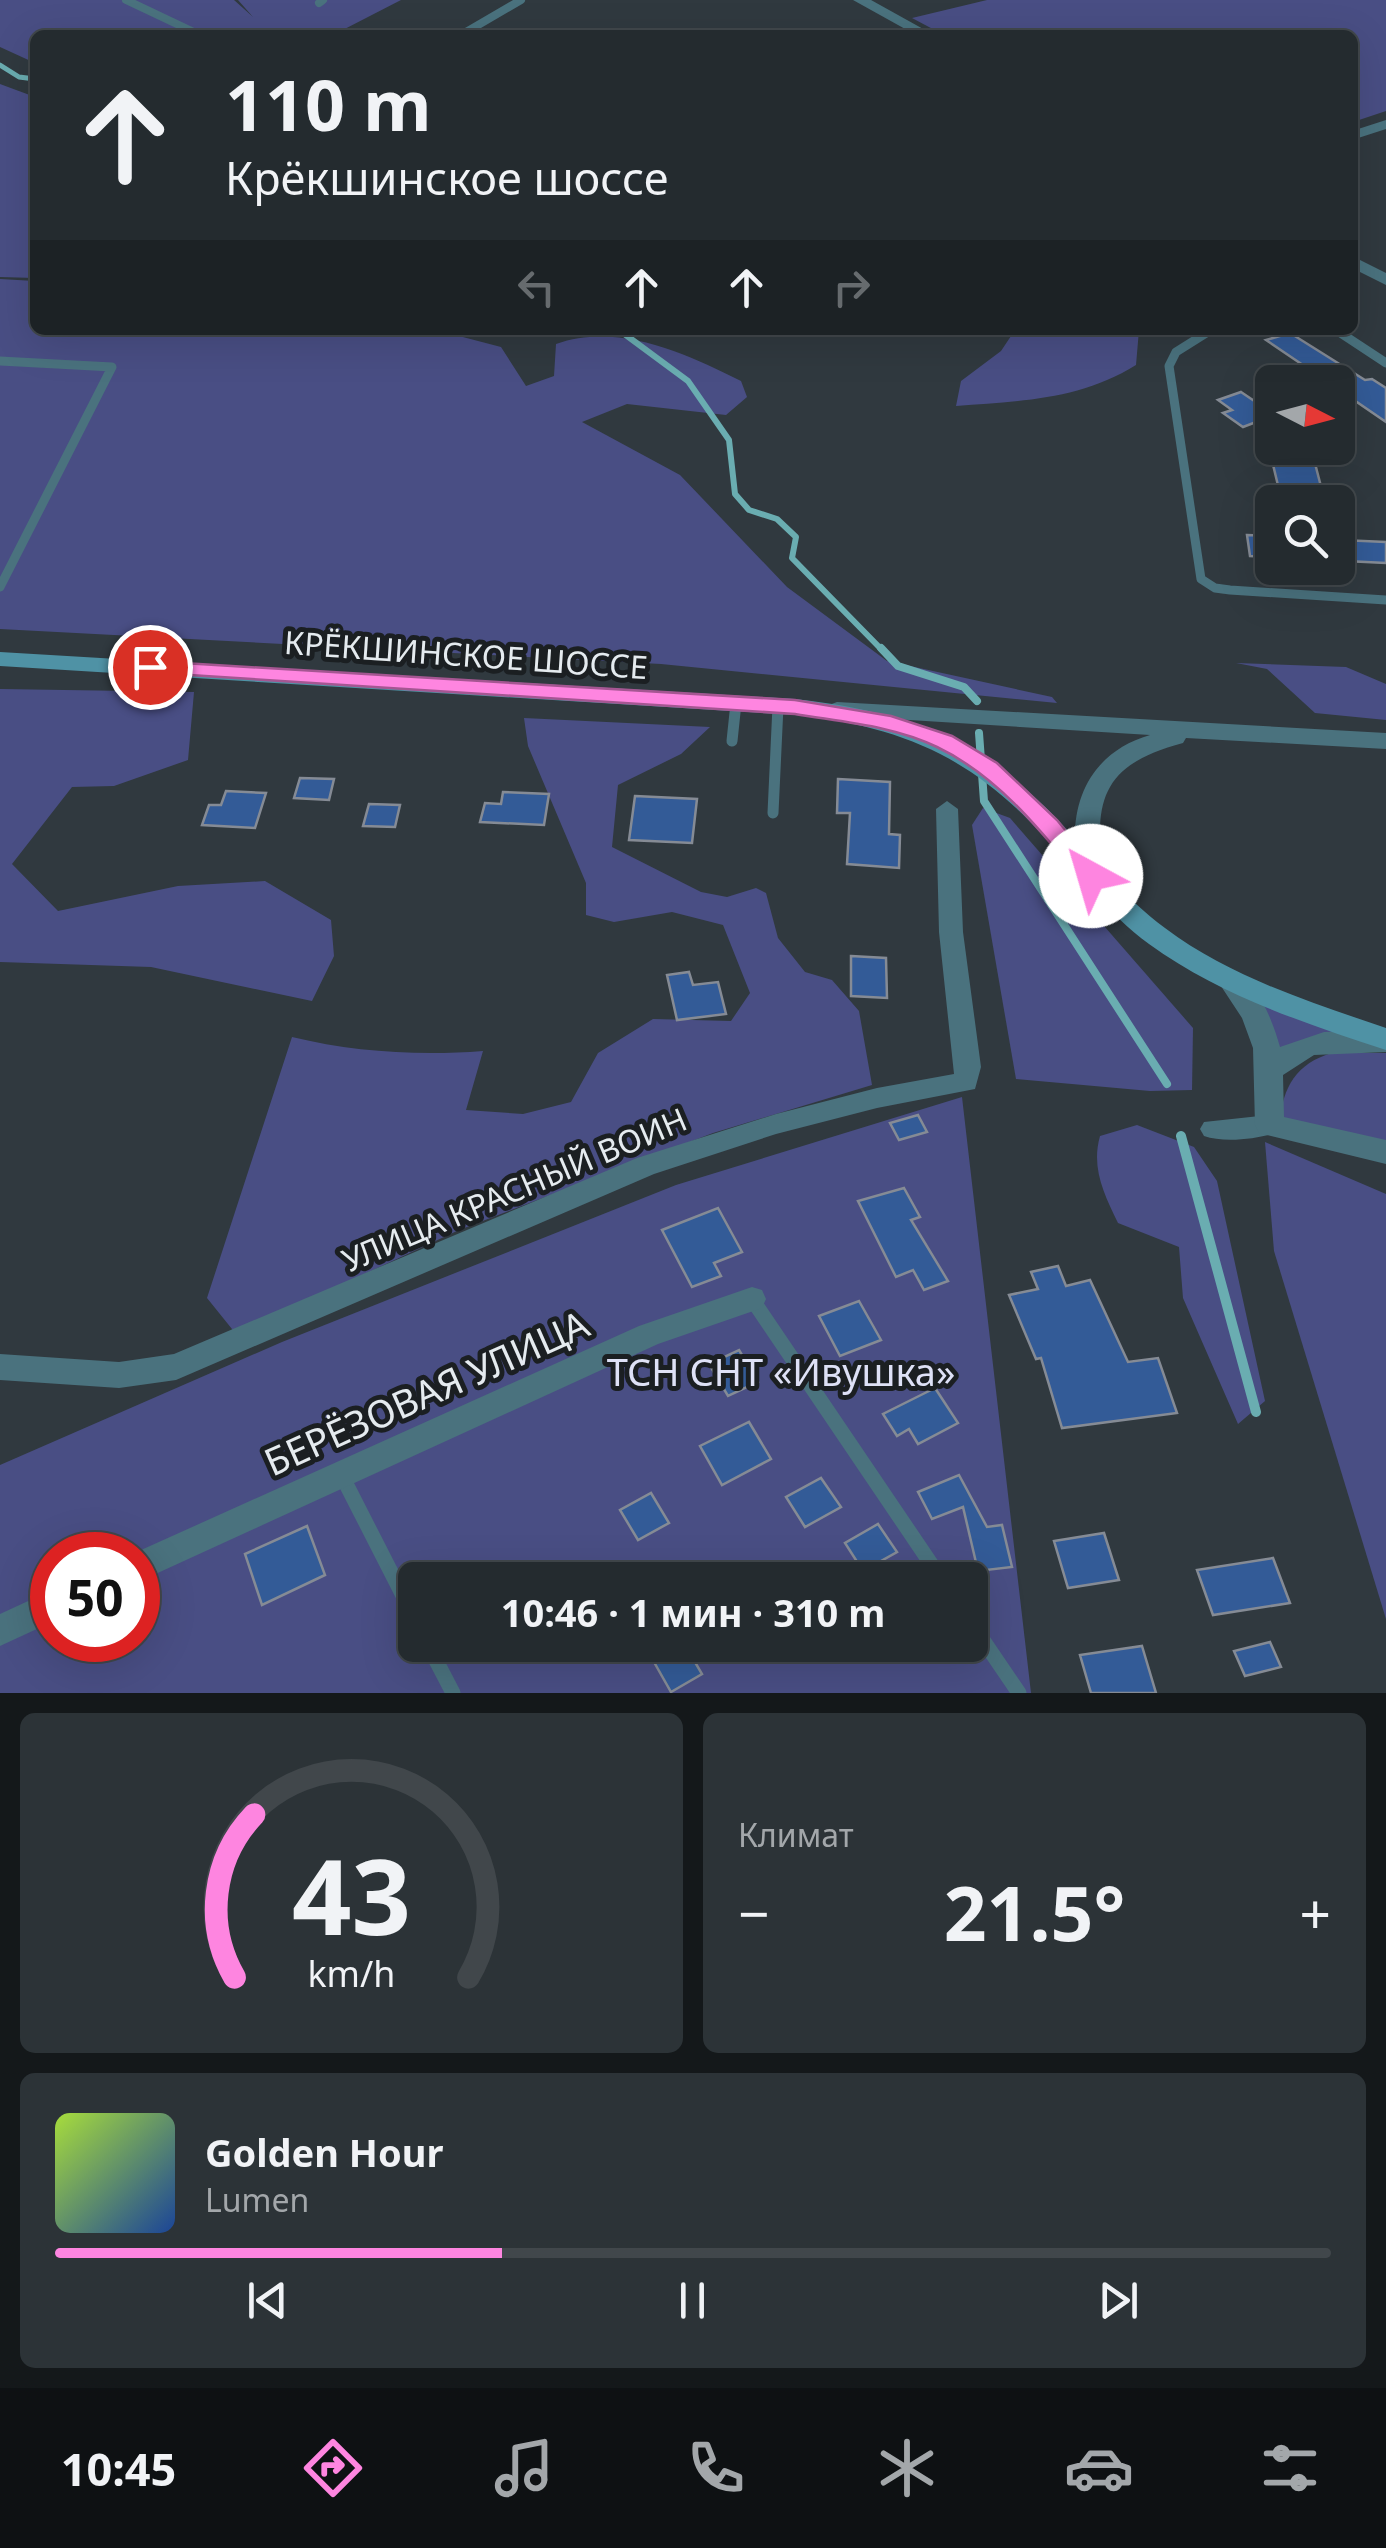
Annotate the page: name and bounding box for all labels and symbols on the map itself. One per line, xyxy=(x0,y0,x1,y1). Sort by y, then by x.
north arrow xyxy=(1255,365,1355,465)
street label: КРЁКШИНСКОЕ ШОССЕ xyxy=(283,620,649,688)
pin xyxy=(108,625,193,710)
position arrow xyxy=(1039,824,1143,928)
street label: УЛИЦА КРАСНЫЙ ВОИН xyxy=(335,1097,693,1281)
street label: БЕРЁЗОВАЯ УЛИЦА xyxy=(256,1297,597,1487)
park label: ТСН СНТ «Ивушка» xyxy=(607,1345,955,1397)
speed limit sign: 50 xyxy=(30,1532,160,1662)

